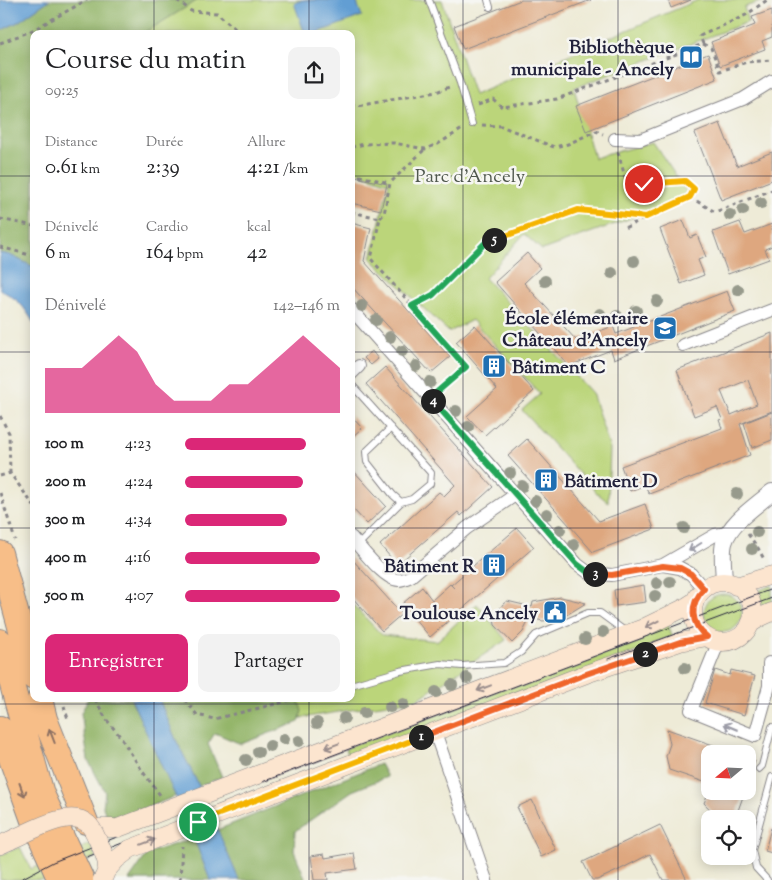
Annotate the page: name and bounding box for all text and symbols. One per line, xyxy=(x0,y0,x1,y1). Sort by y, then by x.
place label: Bibliothèque municipale - Ancely xyxy=(511,35,675,84)
text: Course du matin xyxy=(45,41,246,81)
library icon: Bibliothèque municipale - Ancely xyxy=(678,44,704,70)
button: share xyxy=(288,47,340,99)
text: 09:25 xyxy=(45,80,78,103)
text: Distance xyxy=(45,133,98,153)
text: Durée xyxy=(146,133,183,153)
text: Allure xyxy=(247,133,286,153)
text: 0.61 xyxy=(45,153,78,183)
text: 2:39 xyxy=(146,153,180,183)
text: 4:21 xyxy=(247,153,280,183)
text: km xyxy=(78,160,100,180)
text: /km xyxy=(280,160,308,180)
pin xyxy=(623,163,665,205)
park label: Parc d'Ancely xyxy=(415,164,526,191)
icon: check xyxy=(630,170,658,198)
text: Dénivelé xyxy=(45,218,98,238)
text: Cardio xyxy=(146,218,188,238)
text: kcal xyxy=(247,218,271,238)
pin: 5 xyxy=(482,228,506,252)
text: 5 xyxy=(492,230,497,250)
text: 6 xyxy=(45,238,55,268)
text: 164 xyxy=(146,238,174,268)
text: 42 xyxy=(247,238,267,268)
text: m xyxy=(55,245,70,265)
text: bpm xyxy=(174,245,204,265)
text: Dénivelé xyxy=(45,295,106,318)
text: 142–146 m xyxy=(273,295,340,318)
place label: École élémentaire Château d'Ancely xyxy=(502,306,649,355)
school or university icon: École élémentaire Château d'Ancely xyxy=(652,315,678,341)
building icon: Bâtiment C xyxy=(481,353,507,379)
place label: Bâtiment C xyxy=(512,355,606,382)
pin: 4 xyxy=(420,388,446,414)
text: 4 xyxy=(430,391,437,411)
text: 100 m xyxy=(45,433,84,456)
text: 4:23 xyxy=(125,433,151,456)
building icon: Bâtiment D xyxy=(533,467,559,493)
place label: Bâtiment D xyxy=(564,469,657,496)
text: 200 m xyxy=(45,471,86,494)
text: 4:24 xyxy=(125,471,153,494)
text: 300 m xyxy=(45,509,85,532)
text: 4:34 xyxy=(125,509,152,532)
one-way arrow xyxy=(689,543,703,553)
text: 400 m xyxy=(45,547,87,570)
text: 4:16 xyxy=(125,547,151,570)
building icon: Bâtiment R xyxy=(481,552,507,578)
place label: Bâtiment R xyxy=(384,554,476,581)
pin: 3 xyxy=(582,562,608,586)
text: 3 xyxy=(593,564,598,584)
text: 500 m xyxy=(45,585,84,608)
text: 4:07 xyxy=(125,585,154,608)
public building icon: Toulouse Ancely xyxy=(542,599,568,625)
place label: Toulouse Ancely xyxy=(400,601,539,628)
one-way arrow xyxy=(645,620,660,629)
button: Enregistrer xyxy=(45,634,188,692)
button: Partager xyxy=(198,634,340,692)
pin: 2 xyxy=(632,642,658,666)
text: 2 xyxy=(642,644,649,664)
one-way arrow xyxy=(477,684,492,693)
one-way arrow xyxy=(724,722,739,731)
pin: 1 xyxy=(408,724,434,750)
text: 1 xyxy=(419,727,424,747)
one-way arrow xyxy=(47,729,56,744)
one-way arrow xyxy=(325,742,340,751)
north arrow xyxy=(701,745,756,800)
map controls xyxy=(701,745,756,865)
one-way arrow xyxy=(18,782,27,797)
pin xyxy=(177,801,219,843)
icon: arrive xyxy=(184,808,212,836)
button: locate xyxy=(701,810,756,865)
one-way arrow xyxy=(139,837,155,846)

